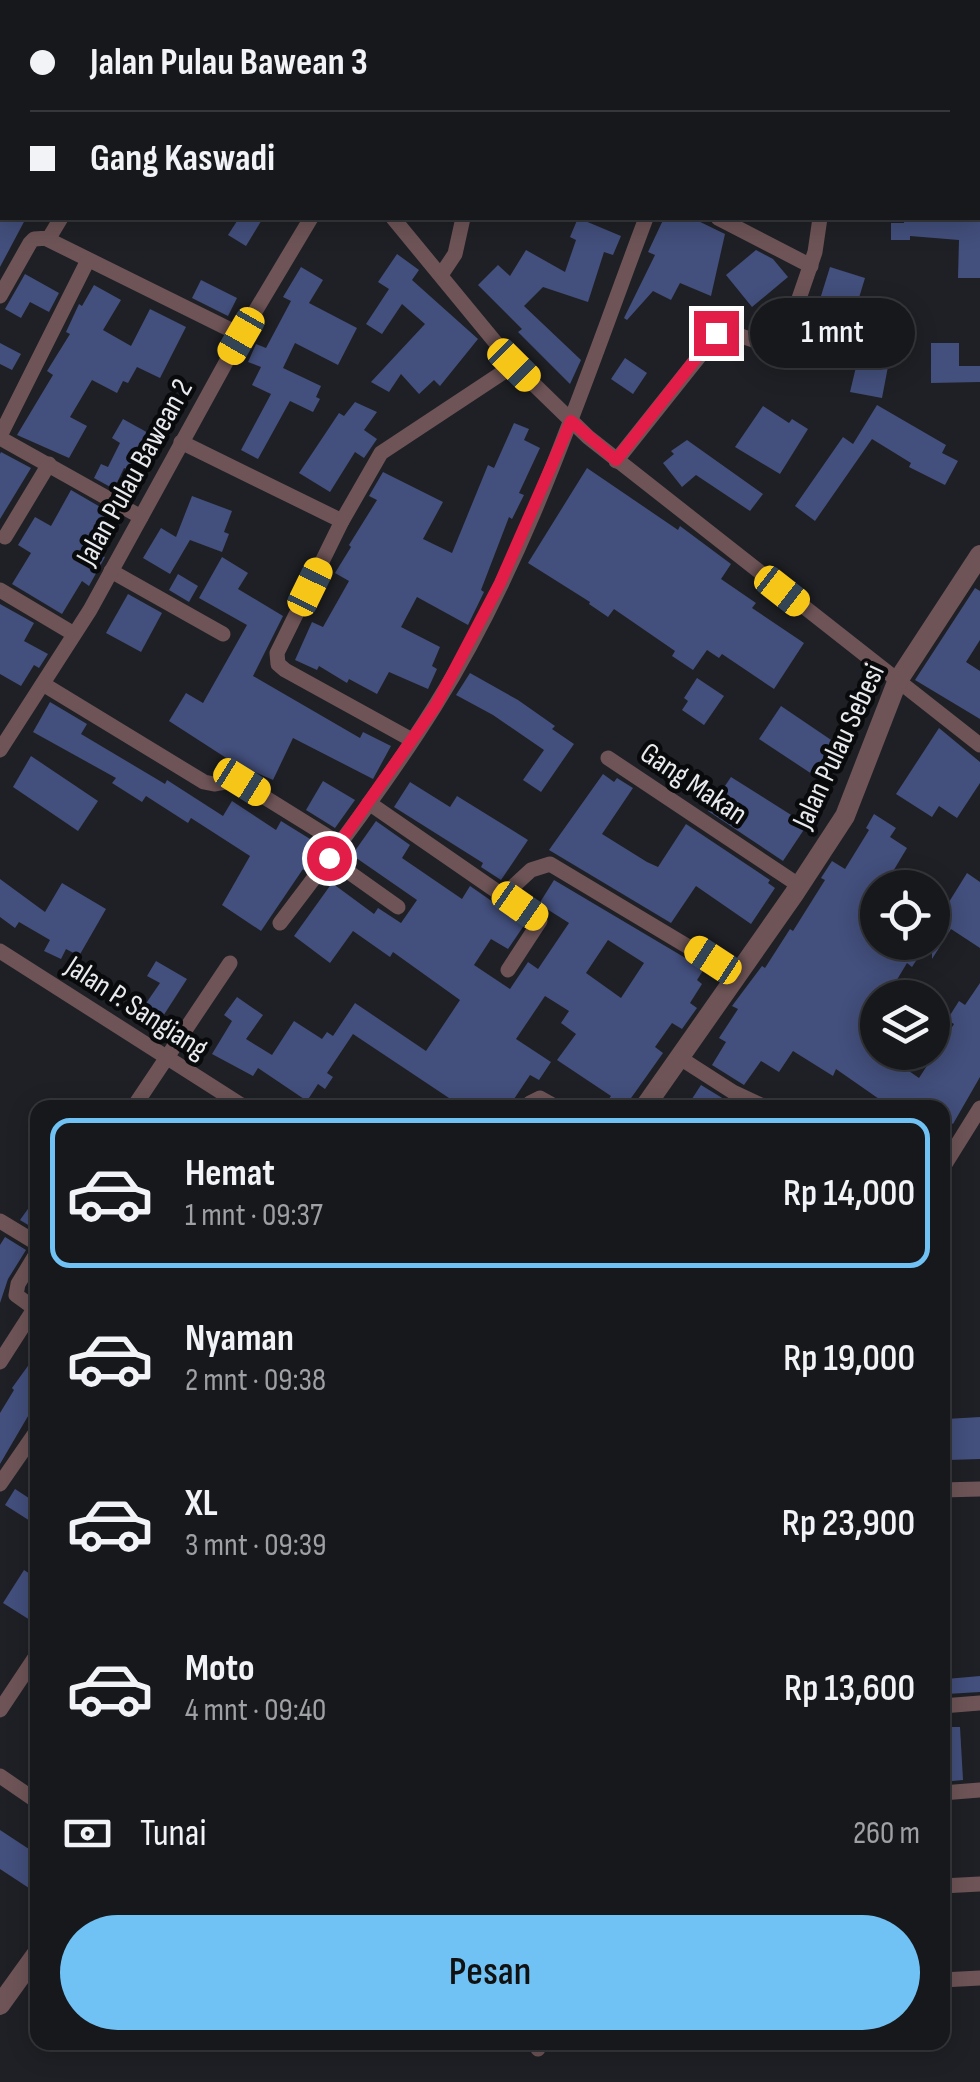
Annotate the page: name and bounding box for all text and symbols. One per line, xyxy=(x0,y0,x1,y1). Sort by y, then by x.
text: Jalan Pulau Bawean 3 xyxy=(90,40,368,85)
text: Gang Kaswadi xyxy=(90,136,275,181)
callout: 1 mnt xyxy=(751,298,916,368)
car xyxy=(213,303,269,369)
route end xyxy=(694,311,739,356)
text: 1 mnt xyxy=(801,313,864,352)
car xyxy=(482,333,546,397)
street label: Jalan Pulau Bawean 2 xyxy=(68,373,201,573)
car xyxy=(283,553,337,621)
car xyxy=(749,561,815,621)
street label: Jalan Pulau Sebesi xyxy=(785,658,893,836)
street label: Gang Makan xyxy=(633,735,754,833)
car xyxy=(209,753,275,811)
route start xyxy=(307,836,352,881)
map controls xyxy=(860,870,950,1070)
button: locate xyxy=(860,870,950,960)
car xyxy=(487,877,553,935)
car xyxy=(680,931,746,989)
street label: Jalan P. Sangiang xyxy=(58,948,214,1067)
button: layers xyxy=(860,980,950,1070)
icon: car xyxy=(65,1148,155,1238)
text: Hemat xyxy=(185,1151,275,1196)
text: Rp 14,000 xyxy=(783,1171,915,1216)
text: 1 mnt · 09:37 xyxy=(185,1196,323,1235)
icon: car xyxy=(65,1313,155,1403)
text: Nyaman xyxy=(185,1316,294,1361)
text: Rp 19,000 xyxy=(783,1336,915,1381)
text: 2 mnt · 09:38 xyxy=(185,1361,326,1400)
icon: car xyxy=(65,1478,155,1568)
text: XL xyxy=(185,1481,218,1526)
text: Rp 23,900 xyxy=(782,1501,915,1546)
text: 3 mnt · 09:39 xyxy=(185,1526,326,1565)
icon: car xyxy=(65,1643,155,1733)
text: Moto xyxy=(185,1646,255,1691)
text: Rp 13,600 xyxy=(784,1666,915,1711)
text: 4 mnt · 09:40 xyxy=(185,1691,326,1730)
icon: cash xyxy=(60,1806,115,1861)
text: Tunai xyxy=(140,1811,207,1856)
text: 260 m xyxy=(853,1814,920,1853)
button: Pesan xyxy=(60,1915,920,2030)

